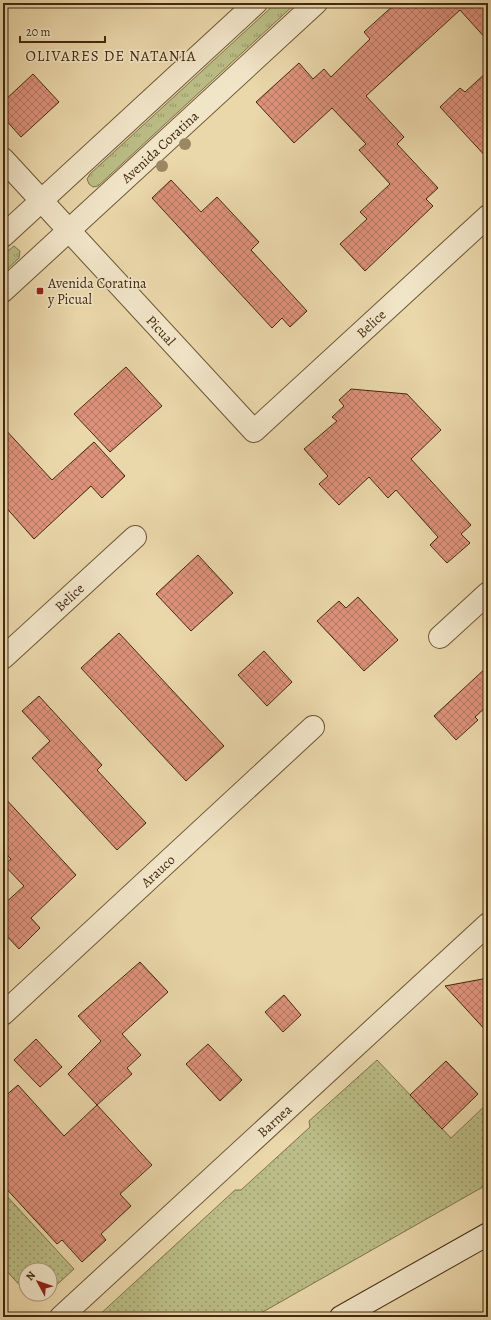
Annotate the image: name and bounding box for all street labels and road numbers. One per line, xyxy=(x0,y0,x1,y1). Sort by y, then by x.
street label: Avenida Coratina xyxy=(116,106,203,188)
street label: Belice xyxy=(352,305,390,342)
street label: Picual xyxy=(142,311,180,350)
street label: Belice xyxy=(50,579,88,616)
street label: Arauco xyxy=(136,850,179,892)
street label: Barnea xyxy=(253,1099,296,1141)

